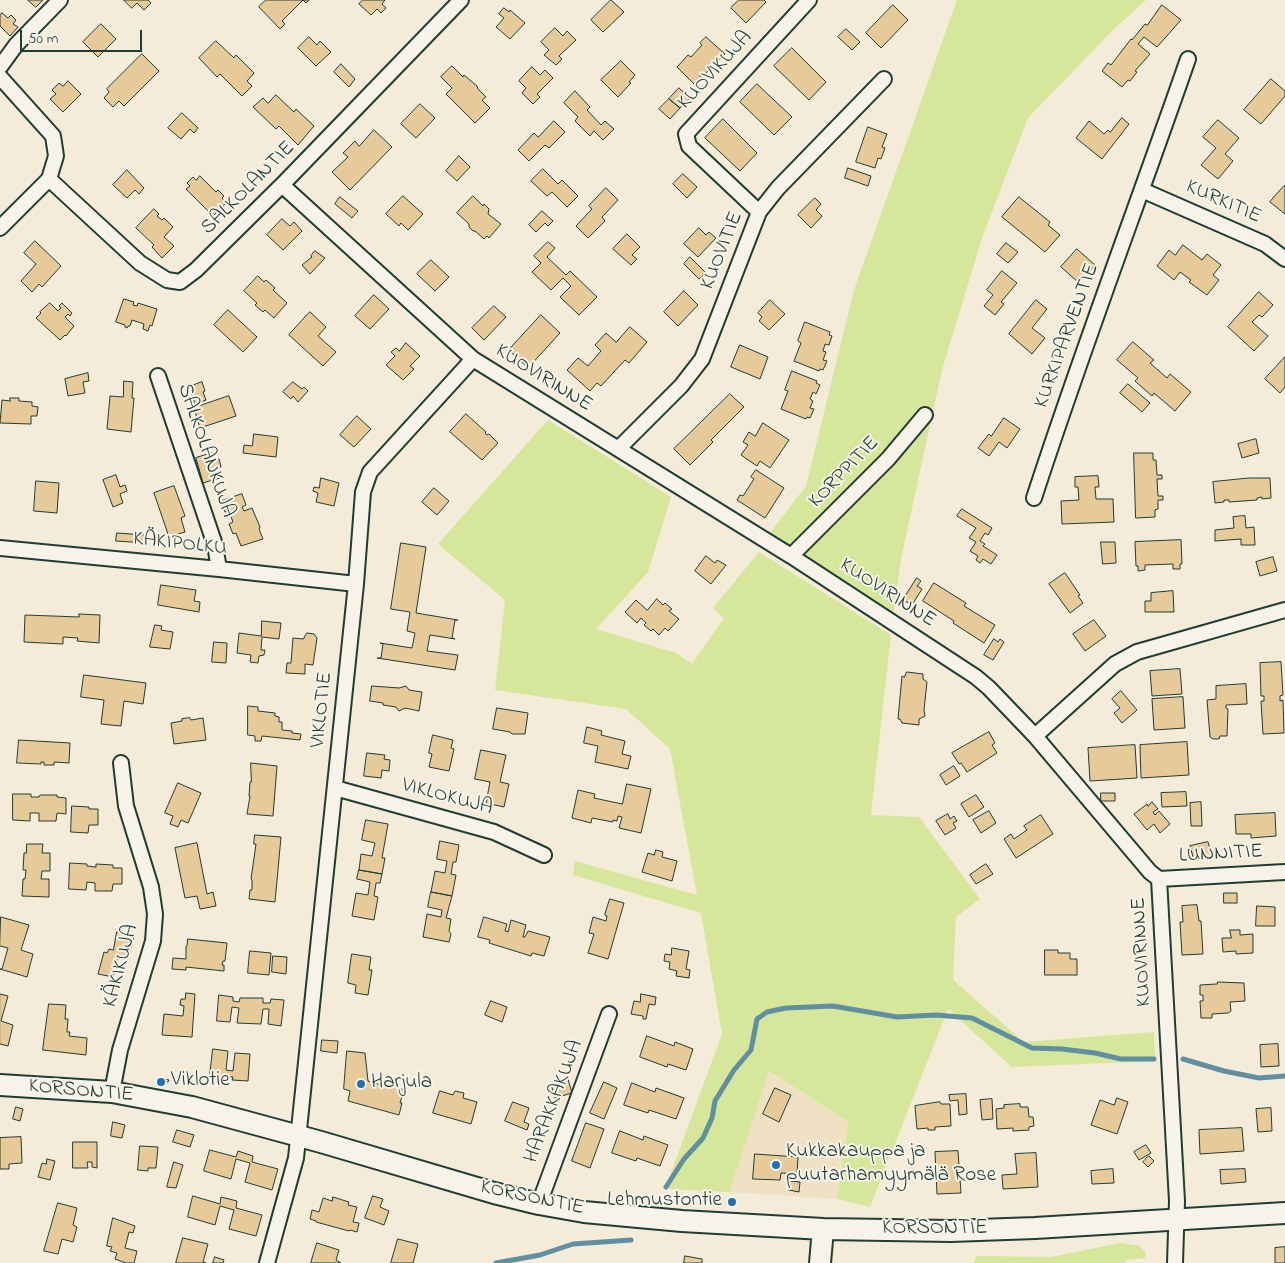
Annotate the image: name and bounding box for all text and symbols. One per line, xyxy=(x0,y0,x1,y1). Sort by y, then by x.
scale bar xyxy=(22,20,145,52)
street label: KUOVIKUJA xyxy=(673,26,759,116)
text: 50 m xyxy=(28,28,58,50)
street label: SALKOLANTIE xyxy=(197,137,301,241)
street label: KURKITIE xyxy=(1181,175,1265,231)
street label: KUOVITIE xyxy=(696,208,750,294)
street label: KURKIPARVENTIE xyxy=(1030,260,1106,412)
street label: KUOVIRINNE xyxy=(490,339,596,419)
street label: SALKOLANKUJA xyxy=(170,381,240,521)
street label: KORPPITIE xyxy=(804,432,886,514)
street label: KÄKIPOLKU xyxy=(132,528,228,562)
street label: KUOVIRINNE xyxy=(834,554,940,634)
street label: VIKLOTIE xyxy=(306,671,340,749)
street label: VIKLOKUJA xyxy=(399,774,495,822)
street label: LUNNITIE xyxy=(1178,840,1264,870)
street label: KUOVIRINNE xyxy=(1128,897,1158,1007)
street label: KÄKIKUJA xyxy=(99,922,145,1010)
street label: HARAKKAKUJA xyxy=(520,1037,590,1167)
place label: Viklotie xyxy=(171,1069,230,1095)
place label: Harjula xyxy=(371,1071,432,1097)
street label: KORSONTIE xyxy=(27,1075,135,1109)
marker: Viklotie xyxy=(155,1076,167,1088)
marker: Harjula xyxy=(355,1078,367,1090)
place label: Kukkakauppa ja puutarhamyymälä Rose xyxy=(786,1140,996,1190)
marker: Kukkakauppa ja puutarhamyymälä Rose xyxy=(770,1159,782,1171)
street label: KORSONTIE xyxy=(478,1176,586,1222)
place label: Lehmustontie xyxy=(607,1189,722,1215)
marker: Lehmustontie xyxy=(726,1196,738,1208)
street label: KORSONTIE xyxy=(882,1217,988,1243)

